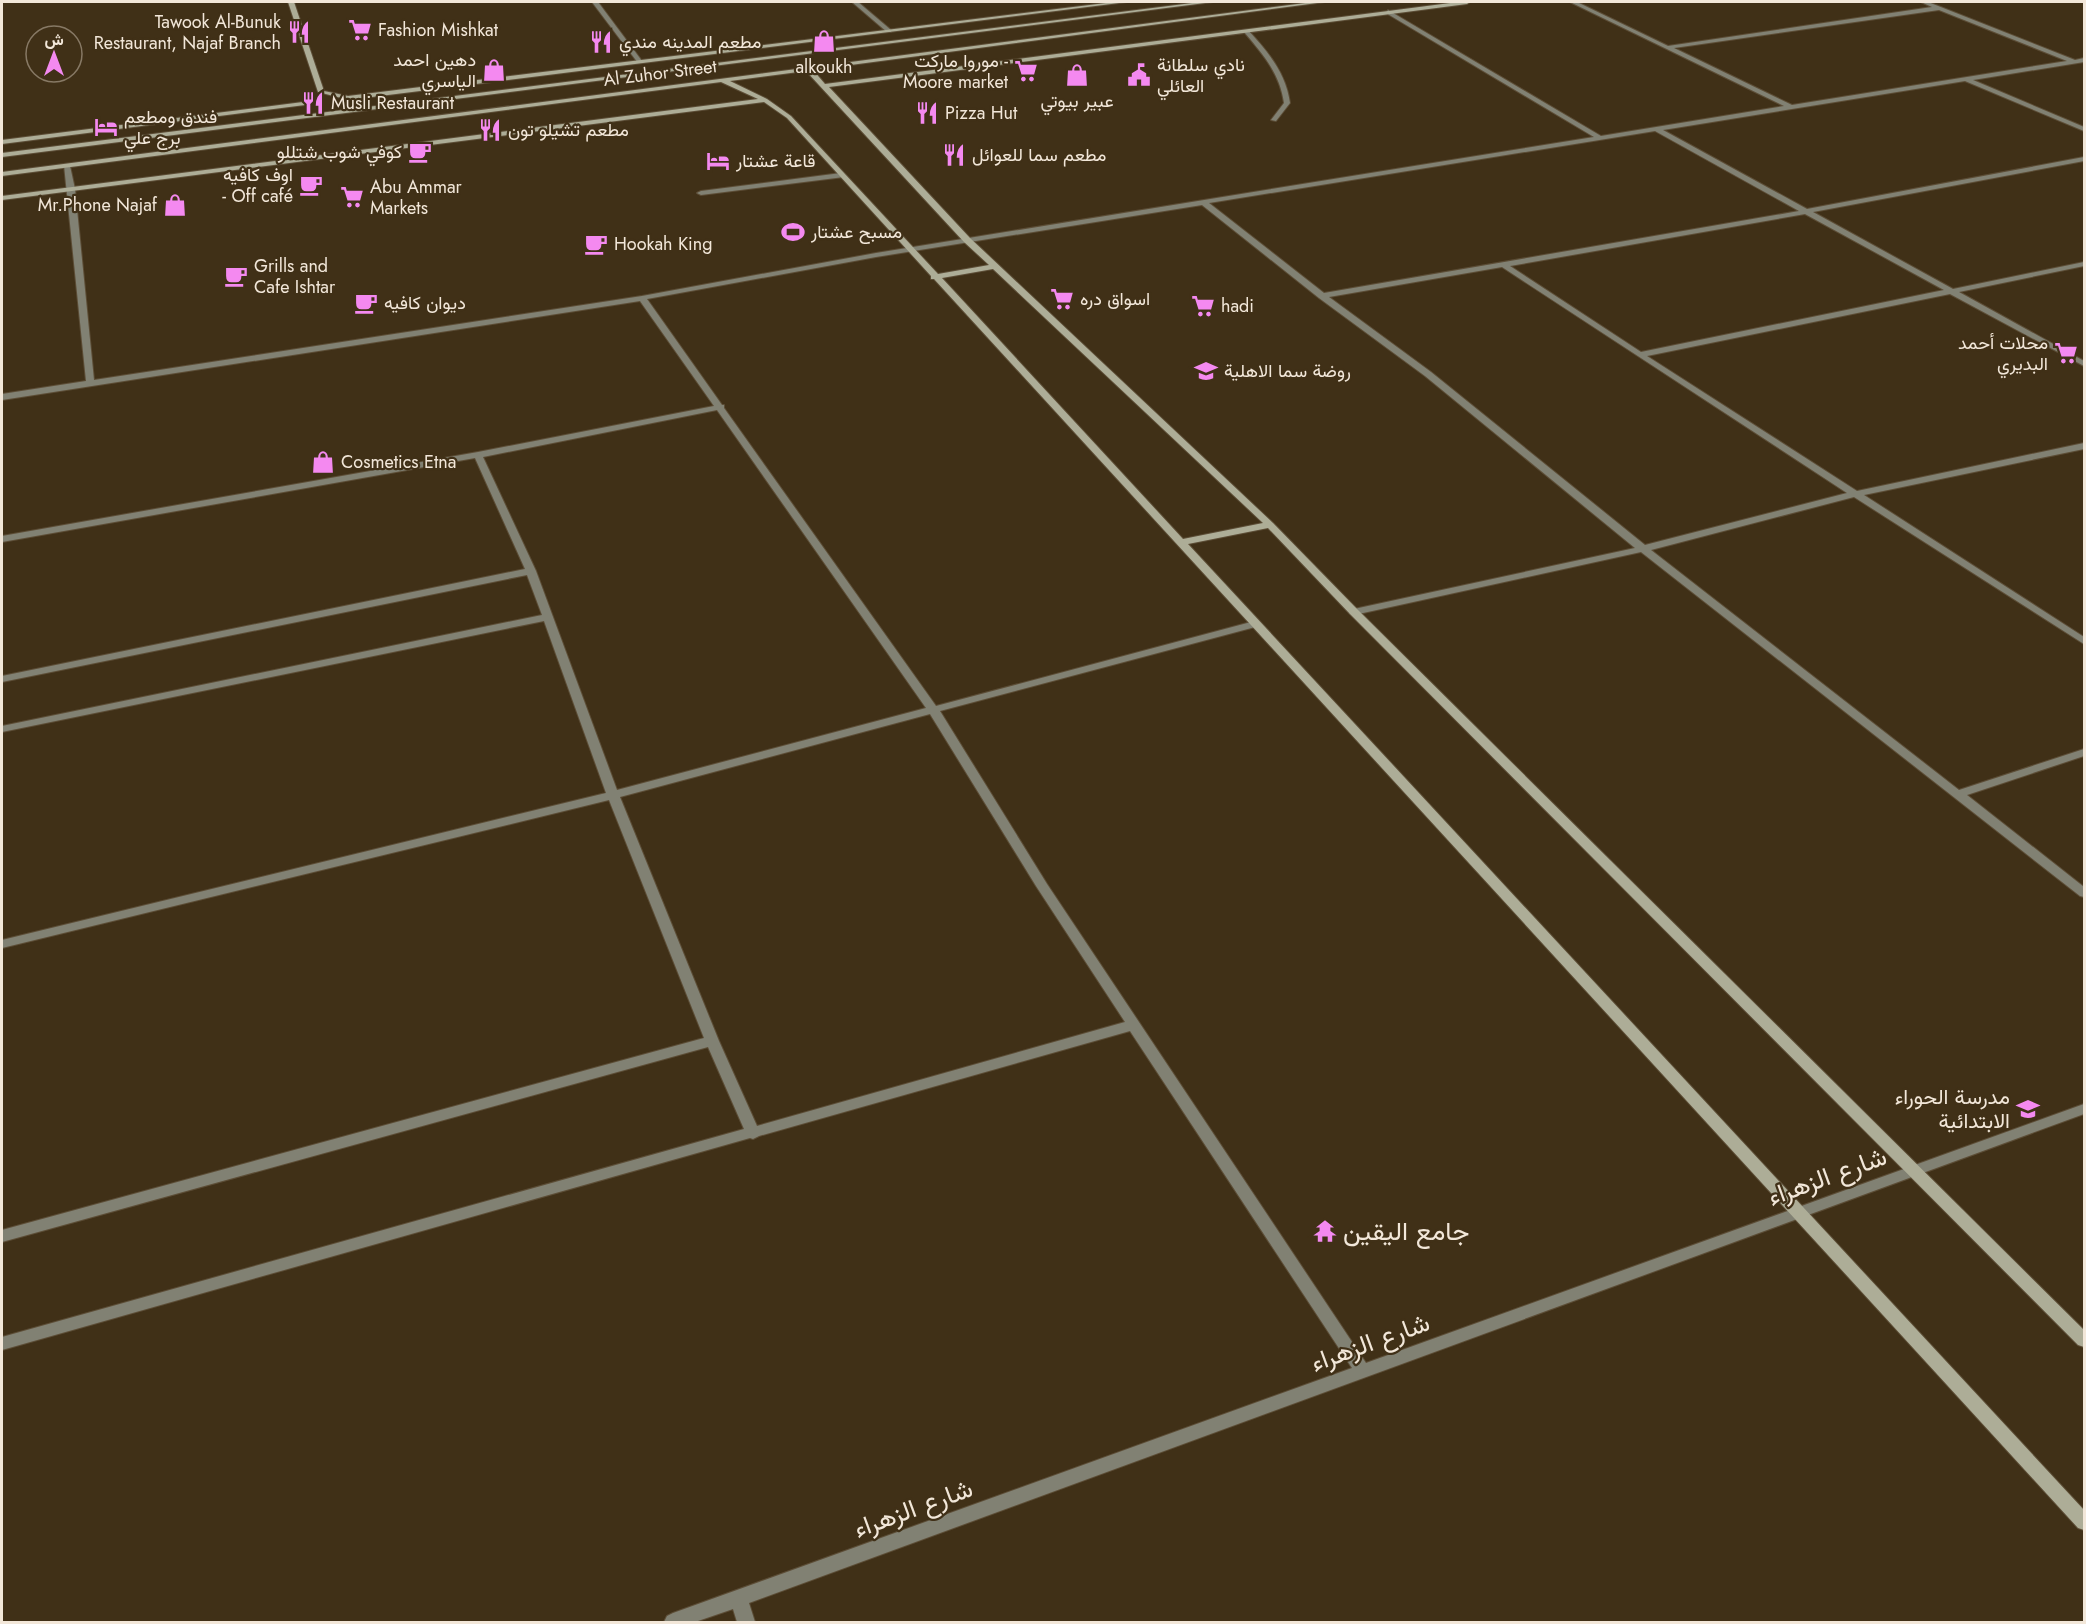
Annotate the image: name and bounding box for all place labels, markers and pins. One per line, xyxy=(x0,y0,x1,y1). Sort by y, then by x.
place label: Tawook Al-Bunuk Restaurant, Najaf Branch xyxy=(94,9,281,56)
supermarket icon: Fashion Mishkat xyxy=(347,17,373,43)
place label: Fashion Mishkat xyxy=(378,17,499,43)
restaurant icon: Tawook Al-Bunuk Restaurant, Najaf Branch xyxy=(286,19,312,45)
shop icon: alkoukh xyxy=(811,28,837,54)
restaurant icon: مطعم المدينه مندي xyxy=(588,29,614,55)
place label: مطعم المدينه مندي xyxy=(619,29,761,57)
place label: دهين احمد الياسري xyxy=(393,47,476,96)
place label: موروا ماركت - Moore market xyxy=(903,48,1009,95)
place label: نادي سلطانة العائلي xyxy=(1157,52,1245,101)
place label: alkoukh xyxy=(795,54,853,80)
shop icon: دهين احمد الياسري xyxy=(481,57,507,83)
supermarket icon: موروا ماركت - Moore market xyxy=(1013,58,1039,84)
shop icon: عبير بيوتي xyxy=(1064,62,1090,88)
public building icon: نادي سلطانة العائلي xyxy=(1126,62,1152,88)
place label: عبير بيوتي xyxy=(1040,88,1114,116)
restaurant icon: Musli Restaurant xyxy=(300,90,326,116)
place label: Musli Restaurant xyxy=(331,90,455,116)
restaurant icon: Pizza Hut xyxy=(914,100,940,126)
place label: Pizza Hut xyxy=(945,100,1018,126)
place label: فندق ومطعم برج علي xyxy=(124,104,217,153)
hotel icon: فندق ومطعم برج علي xyxy=(93,114,119,140)
restaurant icon: مطعم تشيلو تون xyxy=(477,117,503,143)
place label: مطعم تشيلو تون xyxy=(508,117,629,143)
place label: كوفي شوب شتللو xyxy=(277,139,402,167)
cafe icon: كوفي شوب شتللو xyxy=(407,139,433,165)
restaurant icon: مطعم سما للعوائل xyxy=(941,142,967,168)
place label: مطعم سما للعوائل xyxy=(972,142,1106,168)
hotel icon: قاعة عشتار xyxy=(705,148,731,174)
place label: قاعة عشتار xyxy=(735,148,815,174)
place label: اوف كافيه - Off café xyxy=(222,162,293,209)
cafe icon: اوف كافيه - Off café xyxy=(298,172,324,198)
place label: Abu Ammar Markets xyxy=(370,174,463,221)
supermarket icon: Abu Ammar Markets xyxy=(339,184,365,210)
place label: Mr.Phone Najaf xyxy=(38,192,158,218)
shop icon: Mr.Phone Najaf xyxy=(162,192,188,218)
sports icon: مسبح عشتار xyxy=(780,219,806,245)
place label: مسبح عشتار xyxy=(810,219,902,245)
cafe icon: Hookah King xyxy=(583,231,609,257)
place label: Hookah King xyxy=(614,231,713,257)
place label: Grills and Cafe Ishtar xyxy=(254,253,336,300)
cafe icon: Grills and Cafe Ishtar xyxy=(223,263,249,289)
supermarket icon: اسواق دره xyxy=(1049,286,1075,312)
place label: اسواق دره xyxy=(1080,286,1150,312)
cafe icon: ديوان كافيه xyxy=(353,290,379,316)
place label: ديوان كافيه xyxy=(384,290,466,316)
supermarket icon: hadi xyxy=(1190,293,1216,319)
place label: hadi xyxy=(1221,293,1254,319)
place label: محلات أحمد البديري xyxy=(1958,330,2048,379)
supermarket icon: محلات أحمد البديري xyxy=(2053,340,2079,366)
school or university icon: روضة سما الاهلية xyxy=(1193,358,1219,384)
place label: روضة سما الاهلية xyxy=(1224,358,1351,384)
shop icon: Cosmetics Etna xyxy=(310,449,336,475)
place label: Cosmetics Etna xyxy=(341,449,456,475)
place label: مدرسة الحوراء الابتدائية xyxy=(1895,1082,2010,1136)
school or university icon: مدرسة الحوراء الابتدائية xyxy=(2015,1096,2041,1122)
place label: جامع اليقين xyxy=(1343,1212,1469,1250)
temple icon: جامع اليقين xyxy=(1312,1218,1338,1244)

